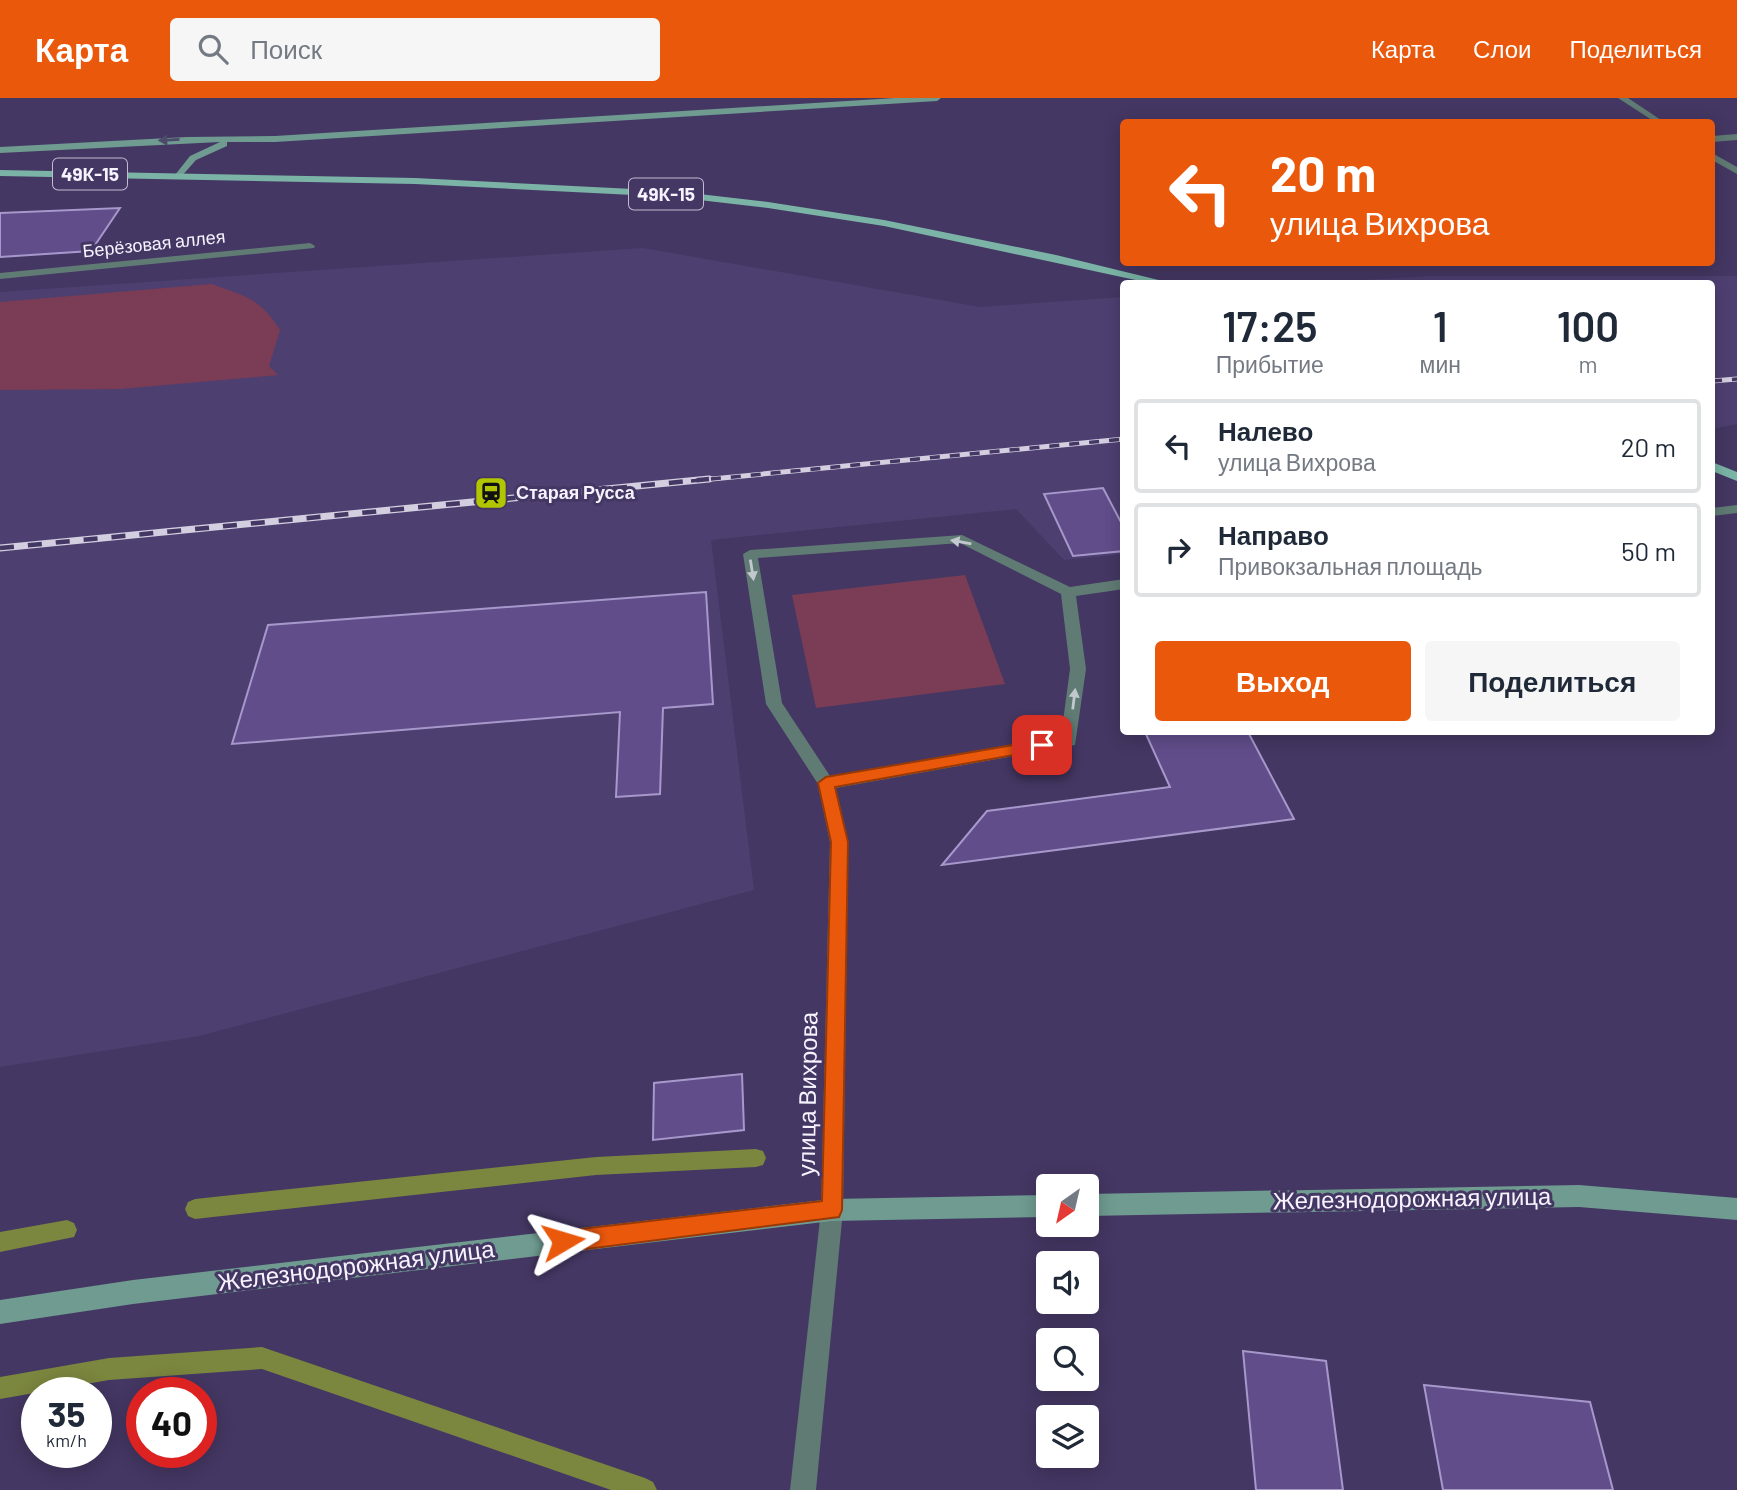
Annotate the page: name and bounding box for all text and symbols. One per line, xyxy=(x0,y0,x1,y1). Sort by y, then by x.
search box xyxy=(170,18,660,81)
text: Карта xyxy=(35,29,128,69)
icon: search xyxy=(194,30,232,68)
text: Поиск xyxy=(250,33,322,64)
text: Карта xyxy=(1371,34,1435,63)
text: Слои xyxy=(1473,34,1531,63)
text: Поделиться xyxy=(1569,34,1702,63)
one-way arrow xyxy=(158,135,180,146)
text: 20 m xyxy=(1270,143,1376,202)
icon: left xyxy=(1155,147,1246,238)
road number: 49К-15 xyxy=(53,158,127,190)
road number: 49К-15 xyxy=(629,178,703,209)
text: улица Вихрова xyxy=(1270,203,1490,241)
street label: Берёзовая аллея xyxy=(81,225,226,261)
text: 17:25 xyxy=(1222,300,1318,350)
text: 1 xyxy=(1433,300,1448,350)
text: 100 xyxy=(1557,300,1619,350)
text: Прибытие xyxy=(1216,350,1324,378)
text: мин xyxy=(1420,350,1461,378)
text: m xyxy=(1578,350,1597,378)
text: Налево xyxy=(1218,415,1313,446)
icon: left xyxy=(1159,427,1197,465)
text: 20 m xyxy=(1621,431,1676,462)
text: улица Вихрова xyxy=(1218,448,1376,476)
station icon: Старая Русса xyxy=(472,474,510,512)
place label: Старая Русса xyxy=(516,481,636,503)
text: Направо xyxy=(1218,519,1329,550)
icon: right xyxy=(1159,531,1197,569)
text: 50 m xyxy=(1621,535,1676,566)
one-way arrow xyxy=(949,536,971,547)
text: Привокзальная площадь xyxy=(1218,552,1483,580)
one-way arrow xyxy=(747,559,758,581)
button: Выход xyxy=(1155,641,1411,721)
button: Поделиться xyxy=(1425,641,1680,721)
one-way arrow xyxy=(1068,688,1079,710)
pin xyxy=(1012,715,1072,775)
icon: arrive xyxy=(1023,726,1061,764)
street label: улица Вихрова xyxy=(791,1011,822,1177)
north arrow xyxy=(1036,1174,1099,1237)
map controls xyxy=(1036,1174,1099,1468)
street label: Железнодорожная улица xyxy=(1272,1181,1552,1214)
position arrow xyxy=(526,1204,600,1278)
street label: Железнодорожная улица xyxy=(216,1233,496,1296)
button: sound xyxy=(1036,1251,1099,1314)
button: search xyxy=(1036,1328,1099,1391)
speed limit sign: 40 xyxy=(126,1377,217,1468)
text: 35 xyxy=(48,1392,85,1434)
button: layers xyxy=(1036,1405,1099,1468)
text: km/h xyxy=(46,1429,87,1451)

